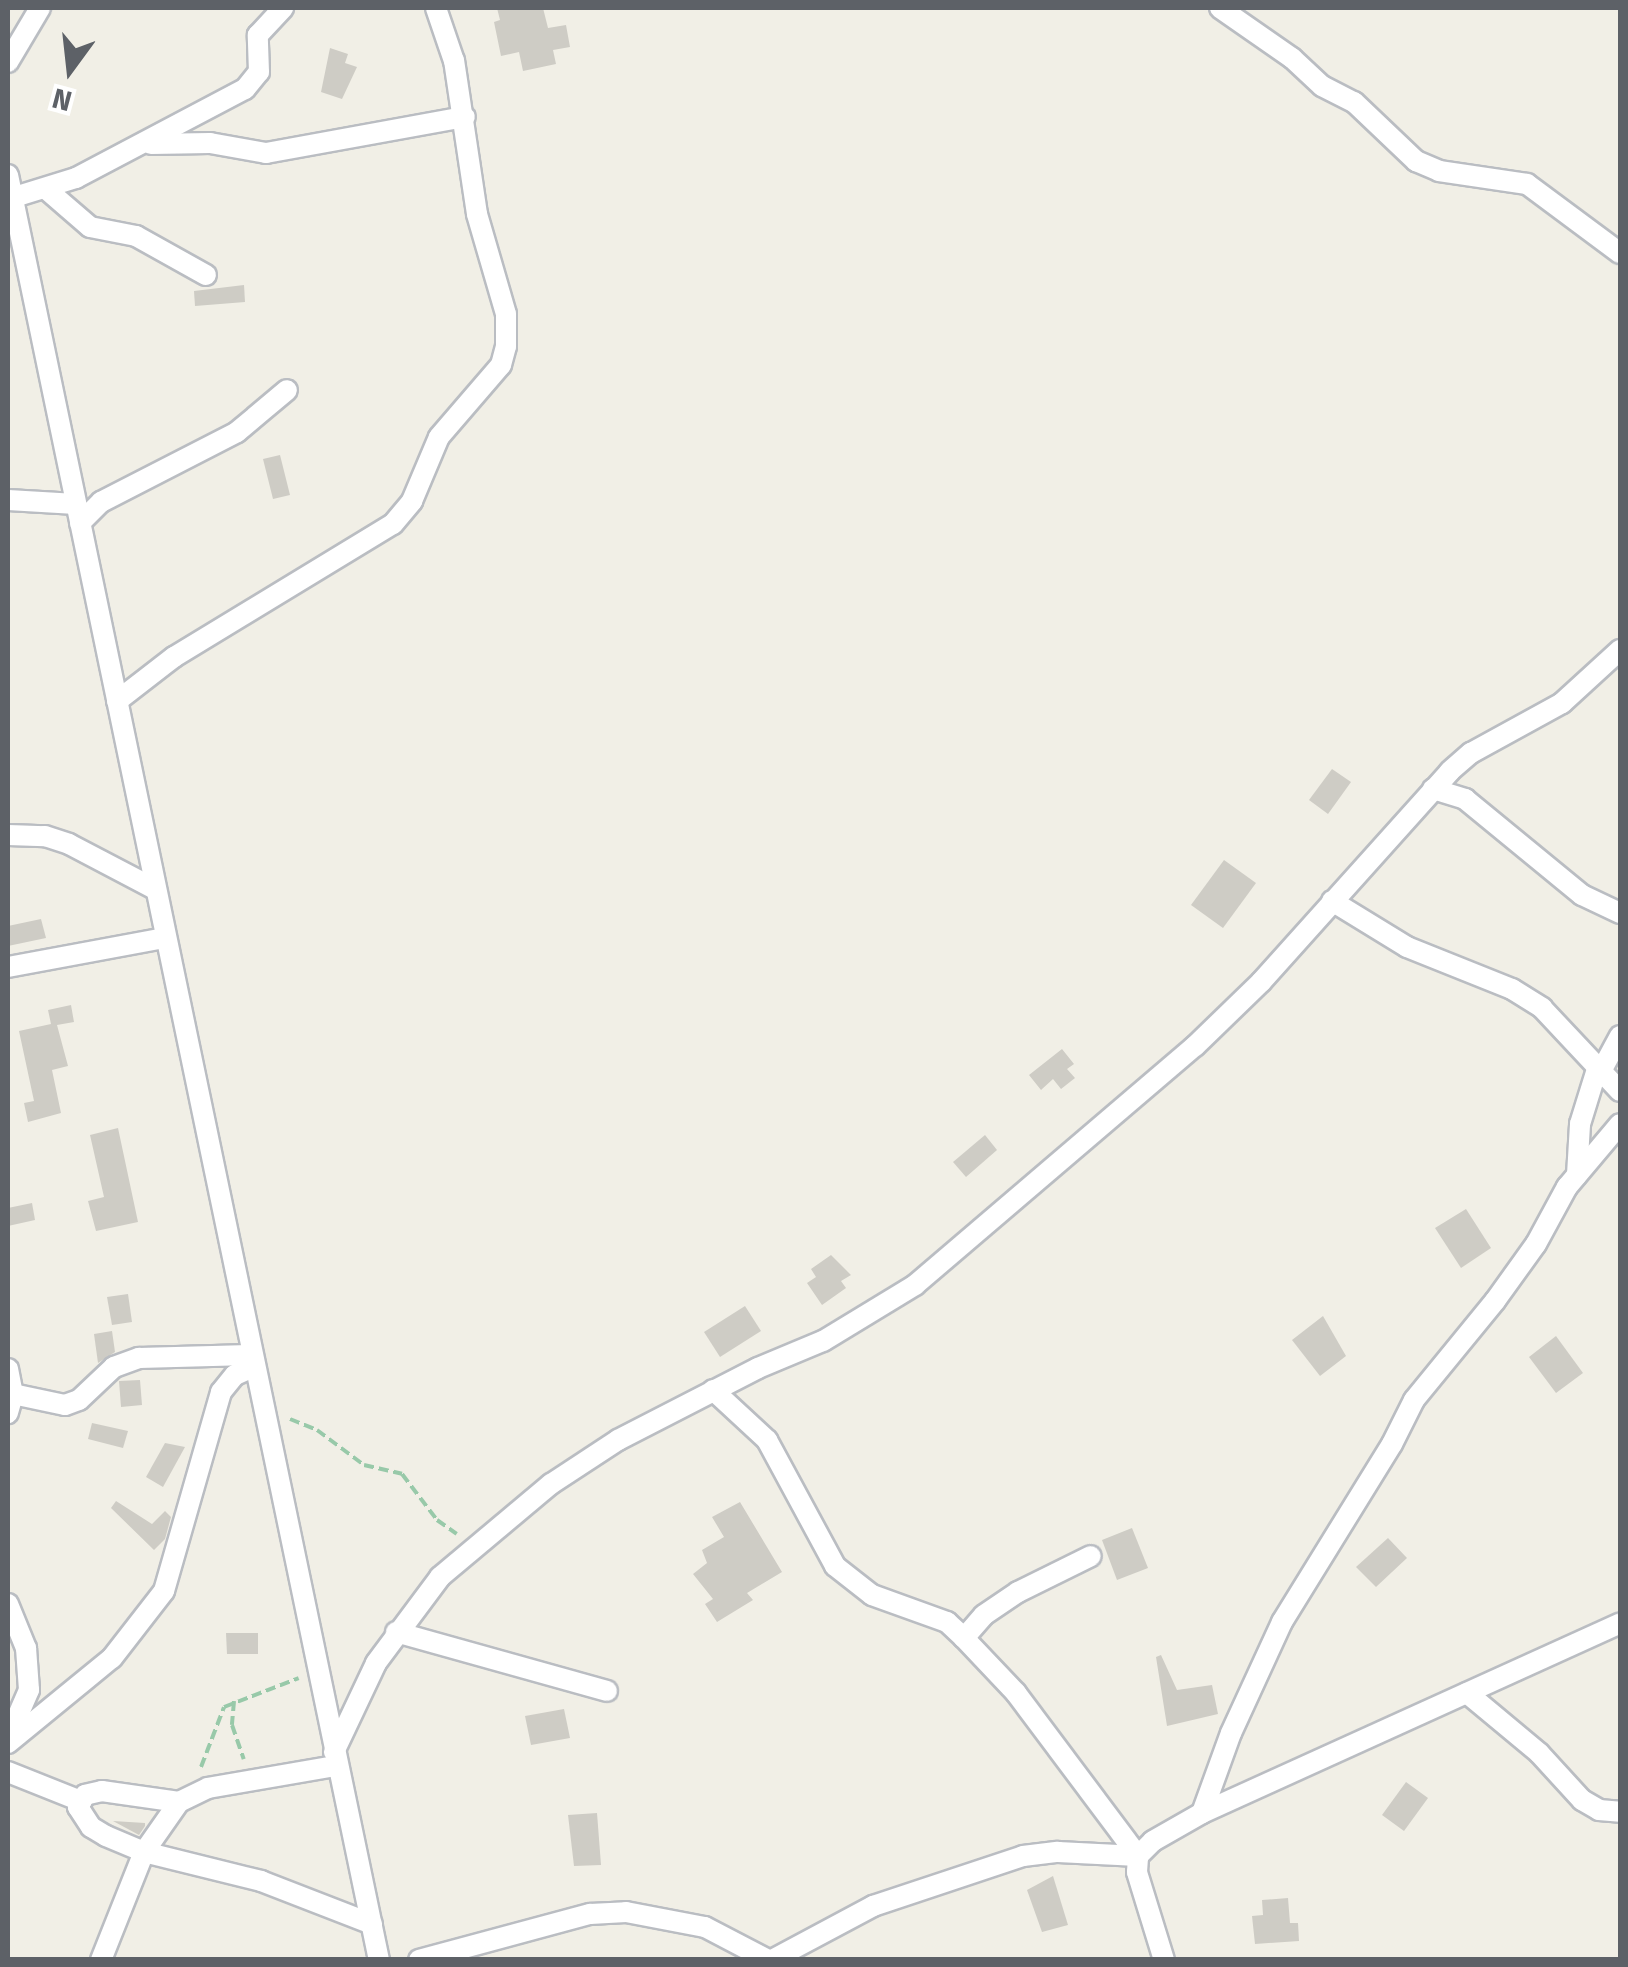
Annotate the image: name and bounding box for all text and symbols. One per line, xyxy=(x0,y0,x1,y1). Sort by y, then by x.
north arrow xyxy=(20,20,120,120)
text: N xyxy=(49,81,75,118)

